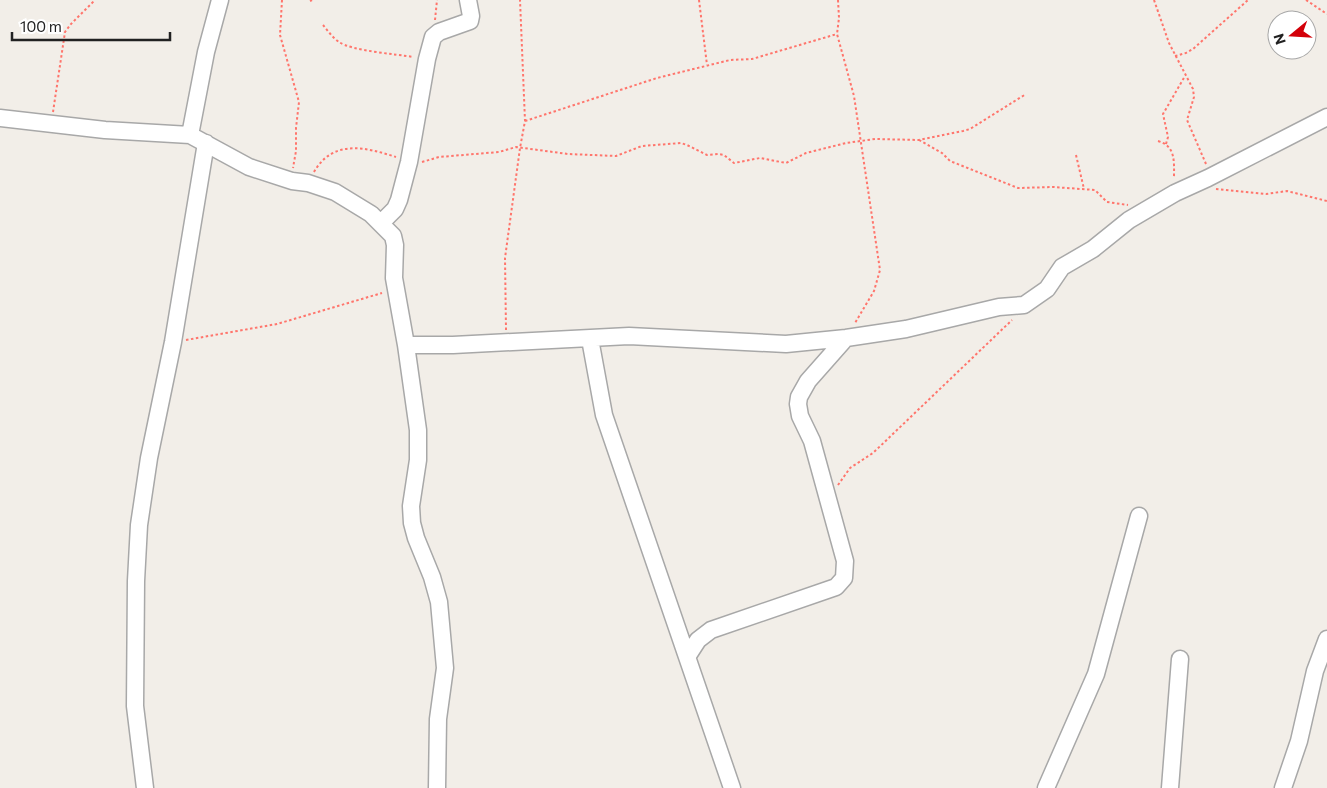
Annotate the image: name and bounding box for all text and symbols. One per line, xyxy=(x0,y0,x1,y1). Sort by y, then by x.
scale bar xyxy=(12,10,170,42)
north arrow xyxy=(1267,10,1317,60)
text: 100 m xyxy=(20,17,62,35)
text: N xyxy=(1269,32,1289,47)

